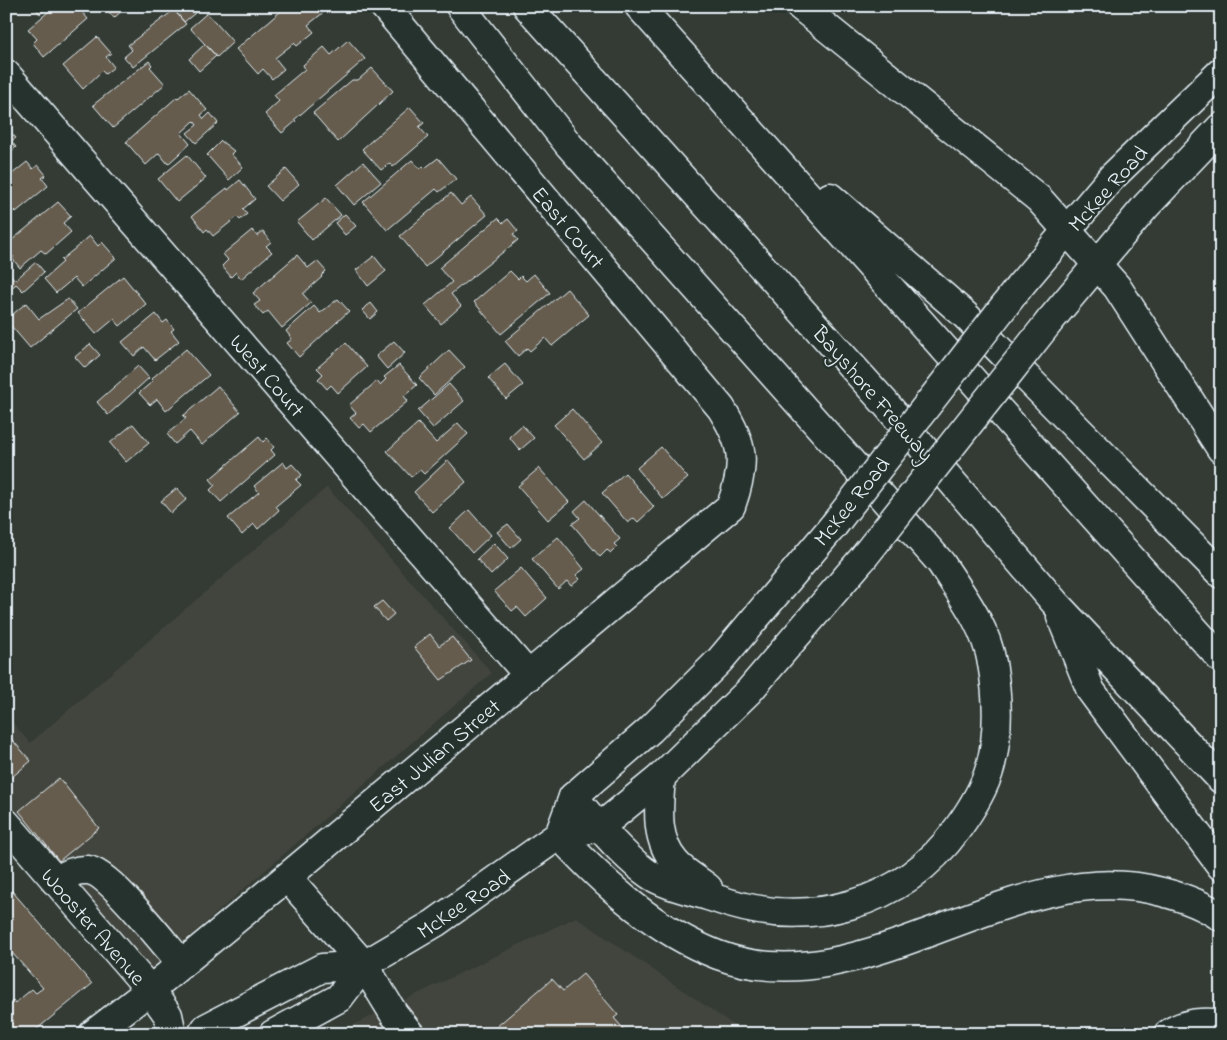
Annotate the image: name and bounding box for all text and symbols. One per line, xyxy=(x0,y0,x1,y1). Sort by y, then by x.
street label: McKee Road xyxy=(1062,140,1157,240)
street label: East Court xyxy=(522,181,611,278)
street label: Bayshore Freeway xyxy=(802,319,940,471)
street label: West Court xyxy=(220,328,311,426)
street label: McKee Road xyxy=(807,451,899,554)
street label: East Julian Street xyxy=(363,692,509,822)
street label: Wooster Avenue xyxy=(32,862,152,994)
street label: McKee Road xyxy=(411,862,518,949)

